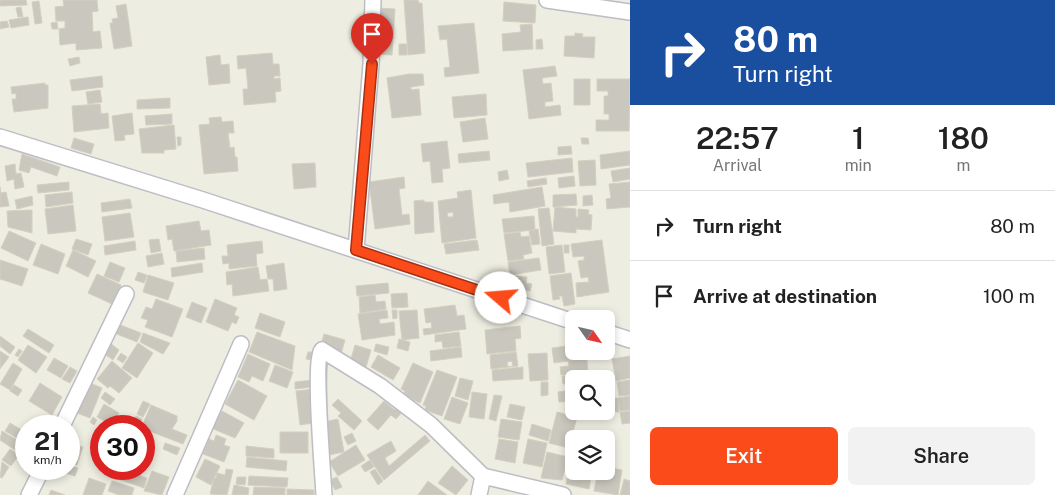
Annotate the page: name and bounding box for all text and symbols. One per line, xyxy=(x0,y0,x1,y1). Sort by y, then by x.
pin xyxy=(351,13,393,64)
text: 80 m xyxy=(733,19,818,60)
icon: arrive xyxy=(358,20,386,48)
icon: right xyxy=(650,20,715,85)
text: Turn right xyxy=(733,61,833,87)
text: 22:57 xyxy=(696,120,779,156)
text: 1 xyxy=(852,120,865,156)
text: 180 xyxy=(938,120,989,156)
text: Arrival xyxy=(713,156,762,175)
text: min xyxy=(845,156,872,175)
text: m xyxy=(956,156,970,175)
icon: right xyxy=(650,212,678,240)
text: Turn right xyxy=(693,215,782,237)
text: 80 m xyxy=(990,215,1035,237)
position arrow xyxy=(474,271,526,323)
icon: arrive xyxy=(650,282,678,310)
text: Arrive at destination xyxy=(693,285,877,307)
text: 100 m xyxy=(983,285,1035,307)
north arrow xyxy=(565,310,615,360)
map controls xyxy=(565,310,615,480)
button: search xyxy=(565,370,615,420)
speed limit sign: 30 xyxy=(90,415,155,480)
text: 21 xyxy=(34,426,61,456)
button: Exit xyxy=(650,427,838,485)
button: Share xyxy=(848,427,1035,485)
button: layers xyxy=(565,430,615,480)
text: km/h xyxy=(33,453,62,467)

